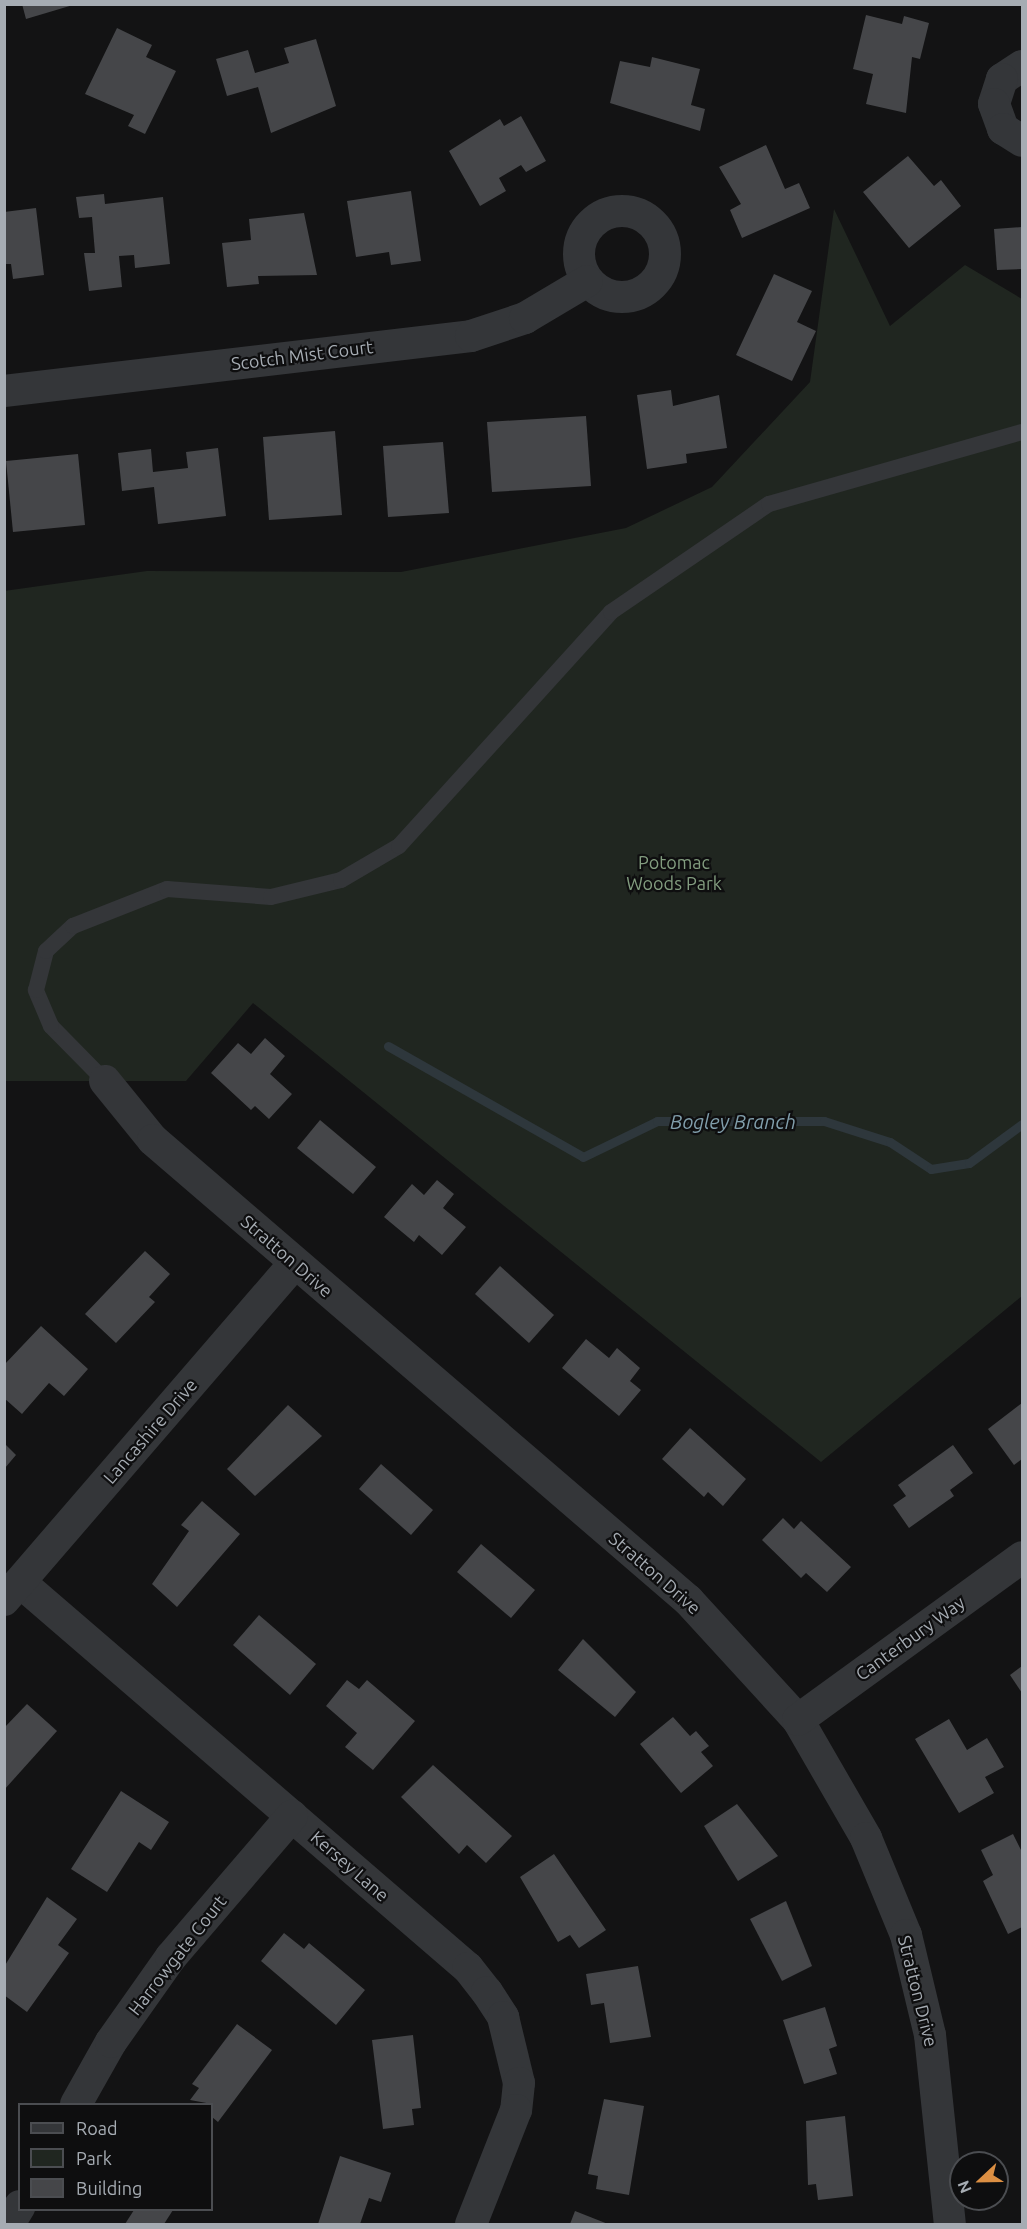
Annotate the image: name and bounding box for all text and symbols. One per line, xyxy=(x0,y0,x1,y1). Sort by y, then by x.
street label: Scotch Mist Court xyxy=(230,336,374,374)
park label: Potomac Woods Park xyxy=(626,852,722,894)
water label: Bogley Branch xyxy=(670,1109,796,1133)
street label: Stratton Drive xyxy=(237,1210,337,1302)
street label: Lancashire Drive xyxy=(98,1374,202,1488)
street label: Stratton Drive xyxy=(605,1527,705,1619)
street label: Canterbury Way xyxy=(851,1591,969,1685)
street label: Kersey Lane xyxy=(306,1826,394,1906)
street label: Harrowgate Court xyxy=(123,1891,231,2019)
street label: Stratton Drive xyxy=(894,1933,942,2049)
legend xyxy=(18,2103,213,2211)
text: Road xyxy=(76,2118,118,2138)
text: Park xyxy=(76,2148,112,2168)
north arrow xyxy=(949,2151,1009,2211)
text: Building xyxy=(76,2178,142,2198)
text: N xyxy=(954,2178,975,2196)

